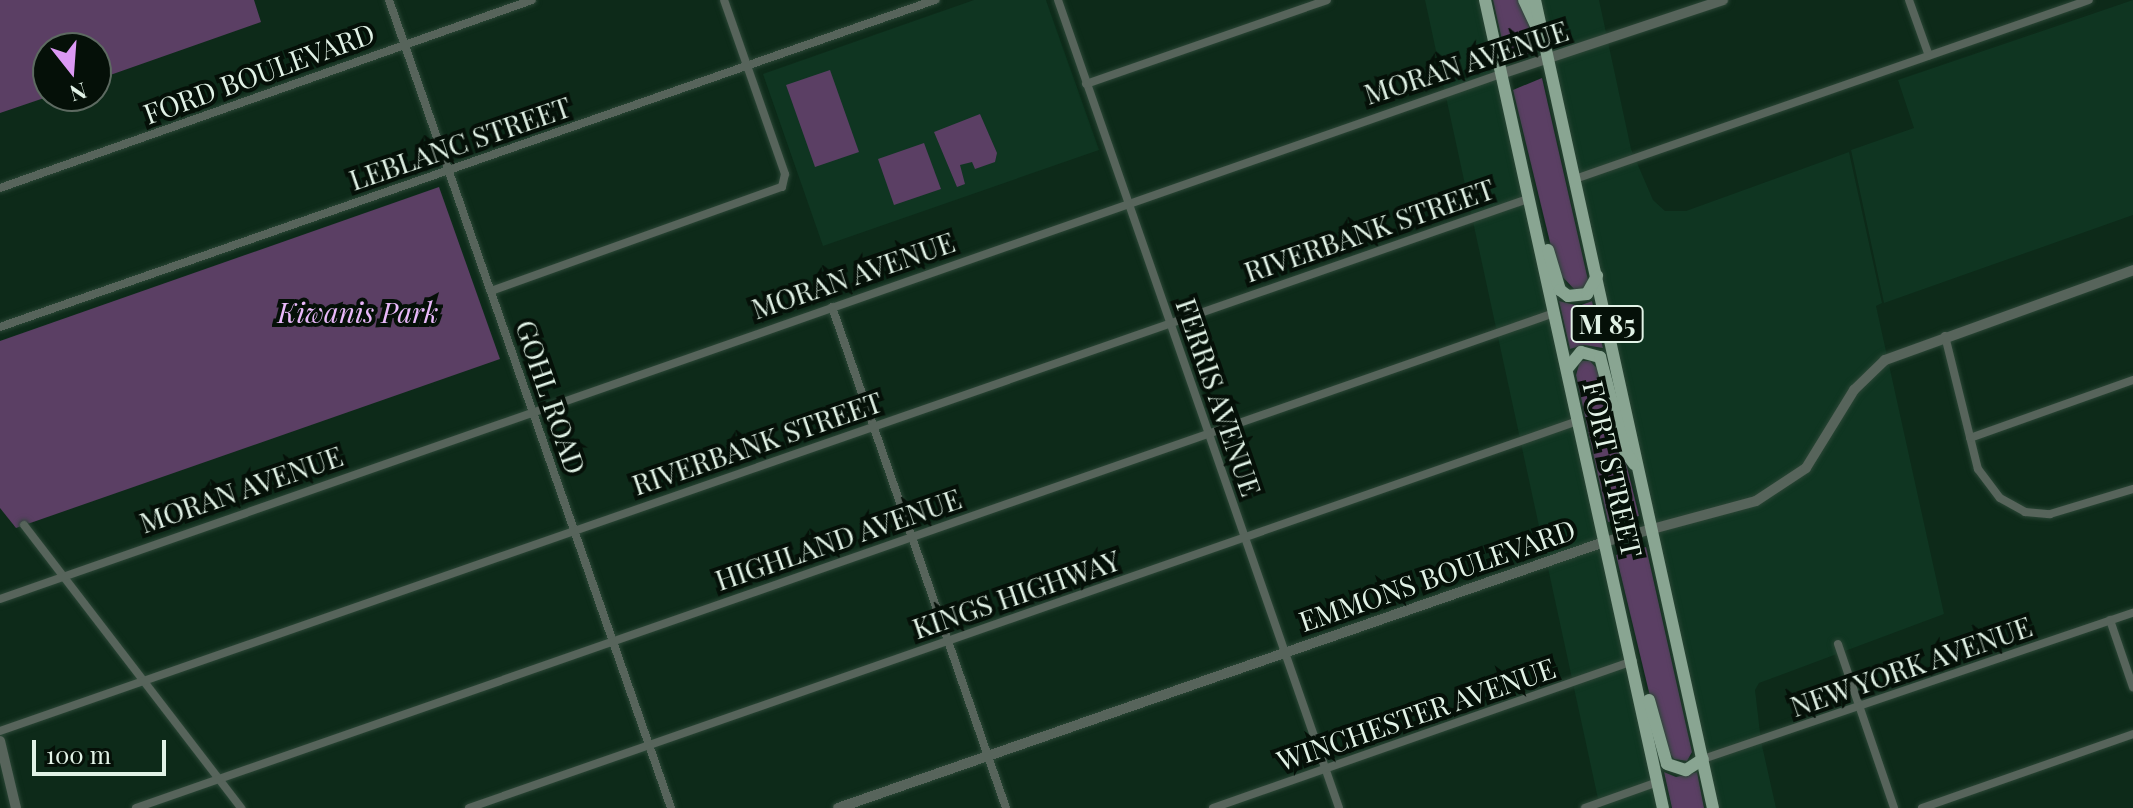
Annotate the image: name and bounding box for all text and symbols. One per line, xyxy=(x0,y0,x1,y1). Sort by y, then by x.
street label: MORAN AVENUE xyxy=(1359,13,1573,111)
street label: FORD BOULEVARD xyxy=(139,16,379,130)
north arrow xyxy=(32,32,112,112)
text: N xyxy=(66,76,90,110)
street label: LEBLANC STREET xyxy=(345,89,575,197)
street label: RIVERBANK STREET xyxy=(1240,171,1498,289)
street label: MORAN AVENUE xyxy=(747,224,959,326)
street label: FERRIS AVENUE xyxy=(1169,293,1269,501)
park label: Kiwanis Park xyxy=(278,295,438,329)
road number: M 85 xyxy=(1569,302,1645,346)
street label: GOHL ROAD xyxy=(509,316,593,478)
street label: FORT STREET xyxy=(1576,377,1650,561)
street label: RIVERBANK STREET xyxy=(628,384,886,502)
street label: MORAN AVENUE xyxy=(135,438,347,540)
street label: HIGHLAND AVENUE xyxy=(710,481,966,597)
street label: EMMONS BOULEVARD xyxy=(1294,512,1580,638)
street label: KINGS HIGHWAY xyxy=(908,543,1124,645)
street label: NEW YORK AVENUE xyxy=(1785,608,2037,724)
street label: WINCHESTER AVENUE xyxy=(1272,650,1560,778)
scale bar xyxy=(36,724,170,774)
text: 100 m xyxy=(46,738,111,770)

